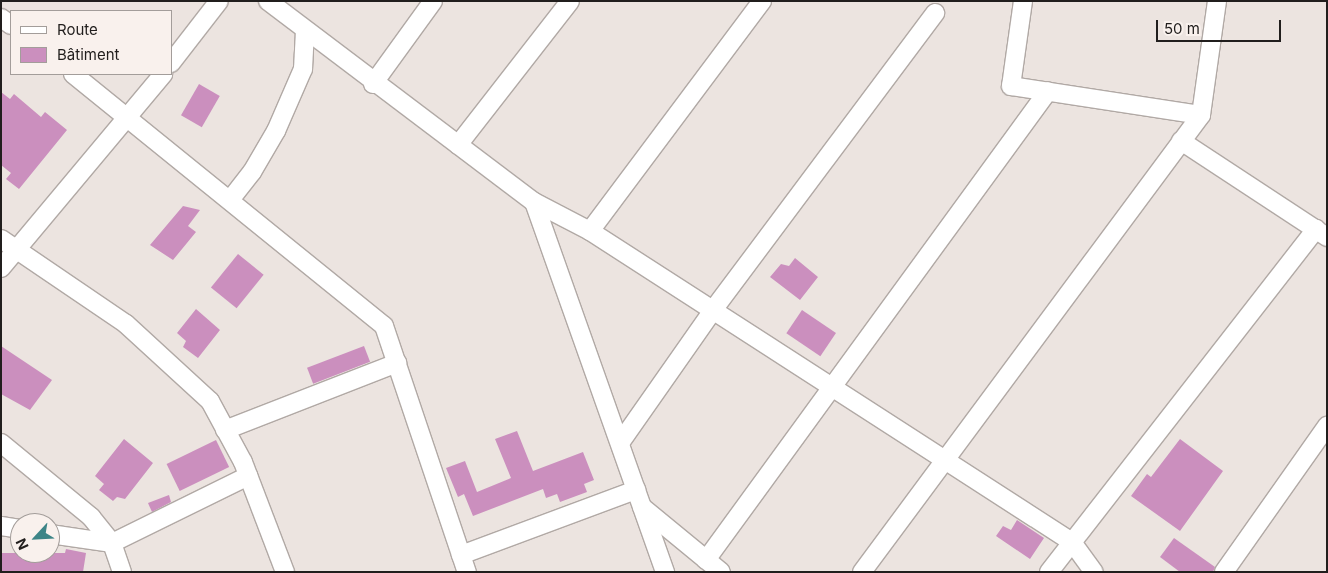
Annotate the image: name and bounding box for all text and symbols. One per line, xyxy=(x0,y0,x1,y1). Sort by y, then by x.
legend xyxy=(10,10,172,75)
scale bar xyxy=(1158,10,1283,42)
text: 50 m xyxy=(1164,19,1200,38)
text: Route xyxy=(57,20,98,39)
text: Bâtiment xyxy=(57,45,119,64)
north arrow xyxy=(10,513,60,563)
text: N xyxy=(12,536,32,553)

